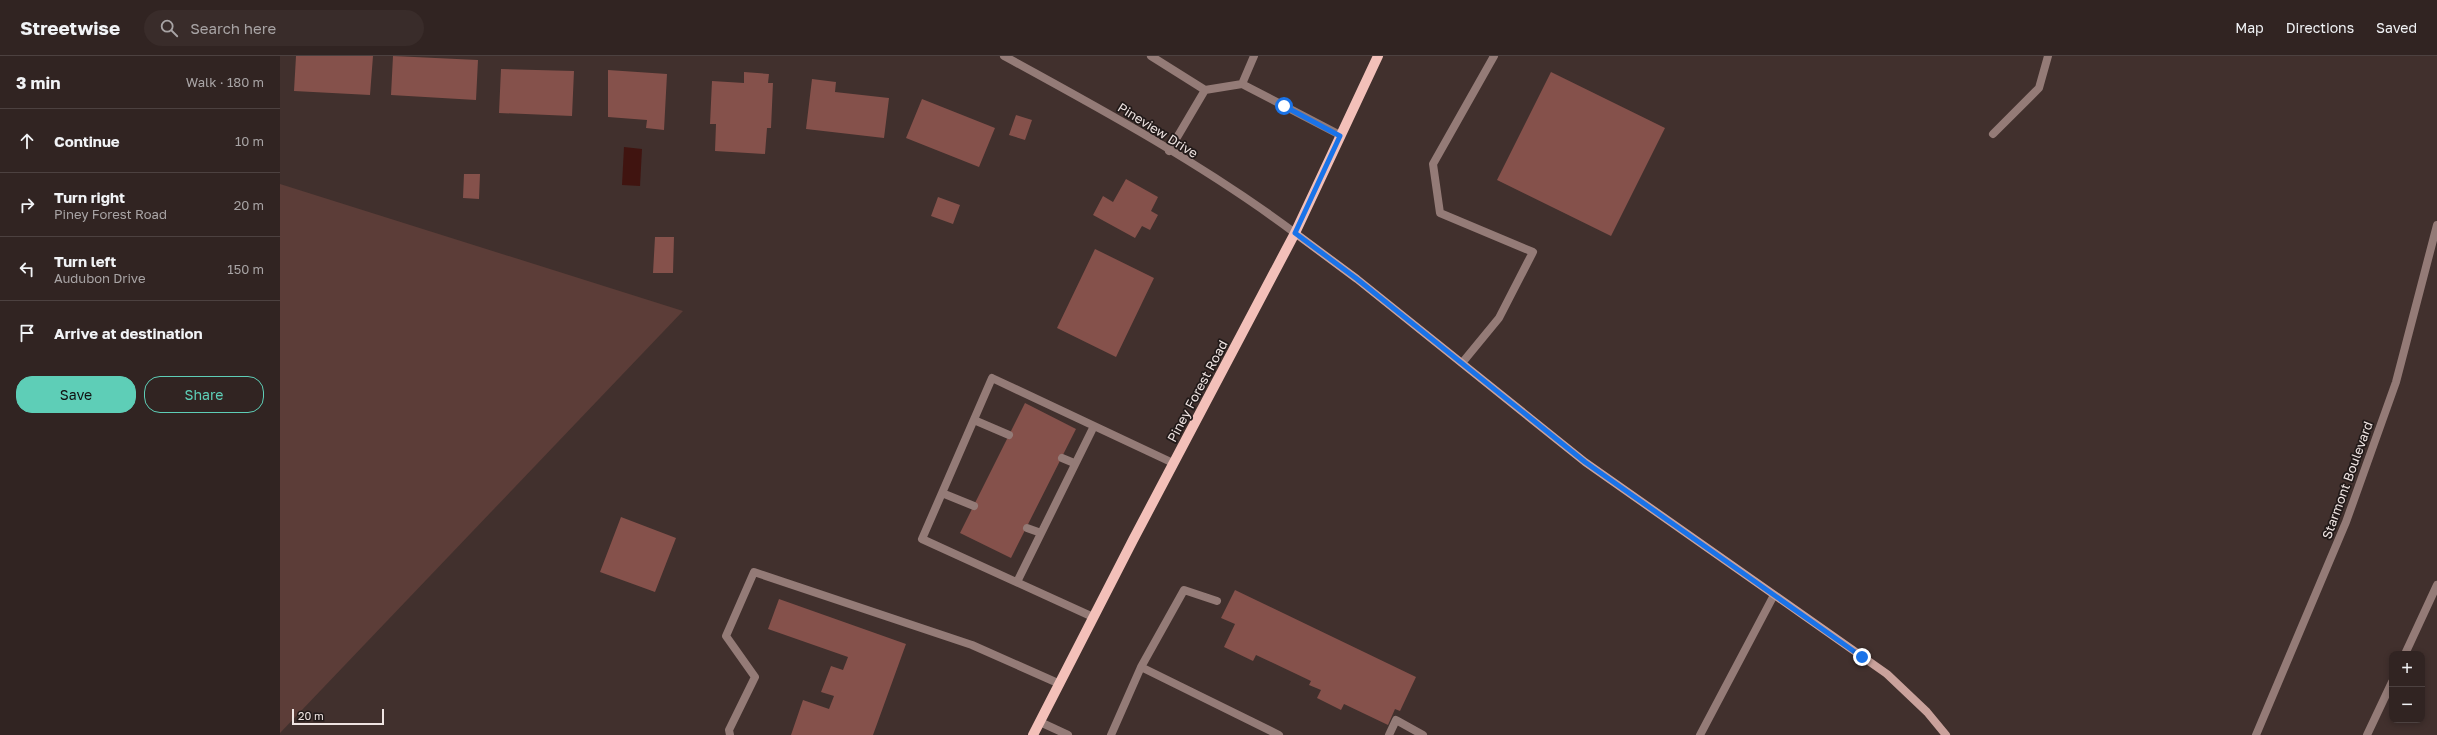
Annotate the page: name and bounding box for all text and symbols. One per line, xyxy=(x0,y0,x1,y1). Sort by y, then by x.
search box xyxy=(144,10,424,46)
text: Streetwise xyxy=(20,16,120,39)
icon: search xyxy=(158,17,180,39)
text: Search here xyxy=(190,19,276,37)
text: Map xyxy=(2235,19,2264,36)
text: Directions xyxy=(2286,19,2354,36)
text: Saved xyxy=(2376,19,2417,36)
text: 3 min xyxy=(16,72,60,93)
text: Walk · 180 m xyxy=(186,74,264,90)
route start xyxy=(1275,97,1293,115)
street label: Pineview Drive xyxy=(1115,99,1201,161)
icon: ahead xyxy=(16,130,38,152)
text: Continue xyxy=(54,132,120,150)
text: 10 m xyxy=(235,133,264,149)
text: Turn right xyxy=(54,188,125,206)
icon: right xyxy=(16,194,38,216)
text: 20 m xyxy=(234,197,264,213)
text: Piney Forest Road xyxy=(54,206,167,222)
text: Turn left xyxy=(54,252,116,270)
icon: left xyxy=(16,258,38,280)
text: 150 m xyxy=(227,261,264,277)
text: Audubon Drive xyxy=(54,270,145,286)
icon: arrive xyxy=(16,322,38,344)
text: Arrive at destination xyxy=(54,324,203,342)
street label: Piney Forest Road xyxy=(1163,337,1231,445)
button: Save xyxy=(16,376,136,413)
button: Share xyxy=(144,376,264,413)
street label: Starmont Boulevard xyxy=(2318,419,2376,541)
route end xyxy=(1853,648,1871,666)
map controls xyxy=(2389,651,2425,723)
button: + xyxy=(2389,651,2425,687)
button: − xyxy=(2389,687,2425,723)
scale bar xyxy=(292,707,384,726)
text: 20 m xyxy=(298,709,324,722)

